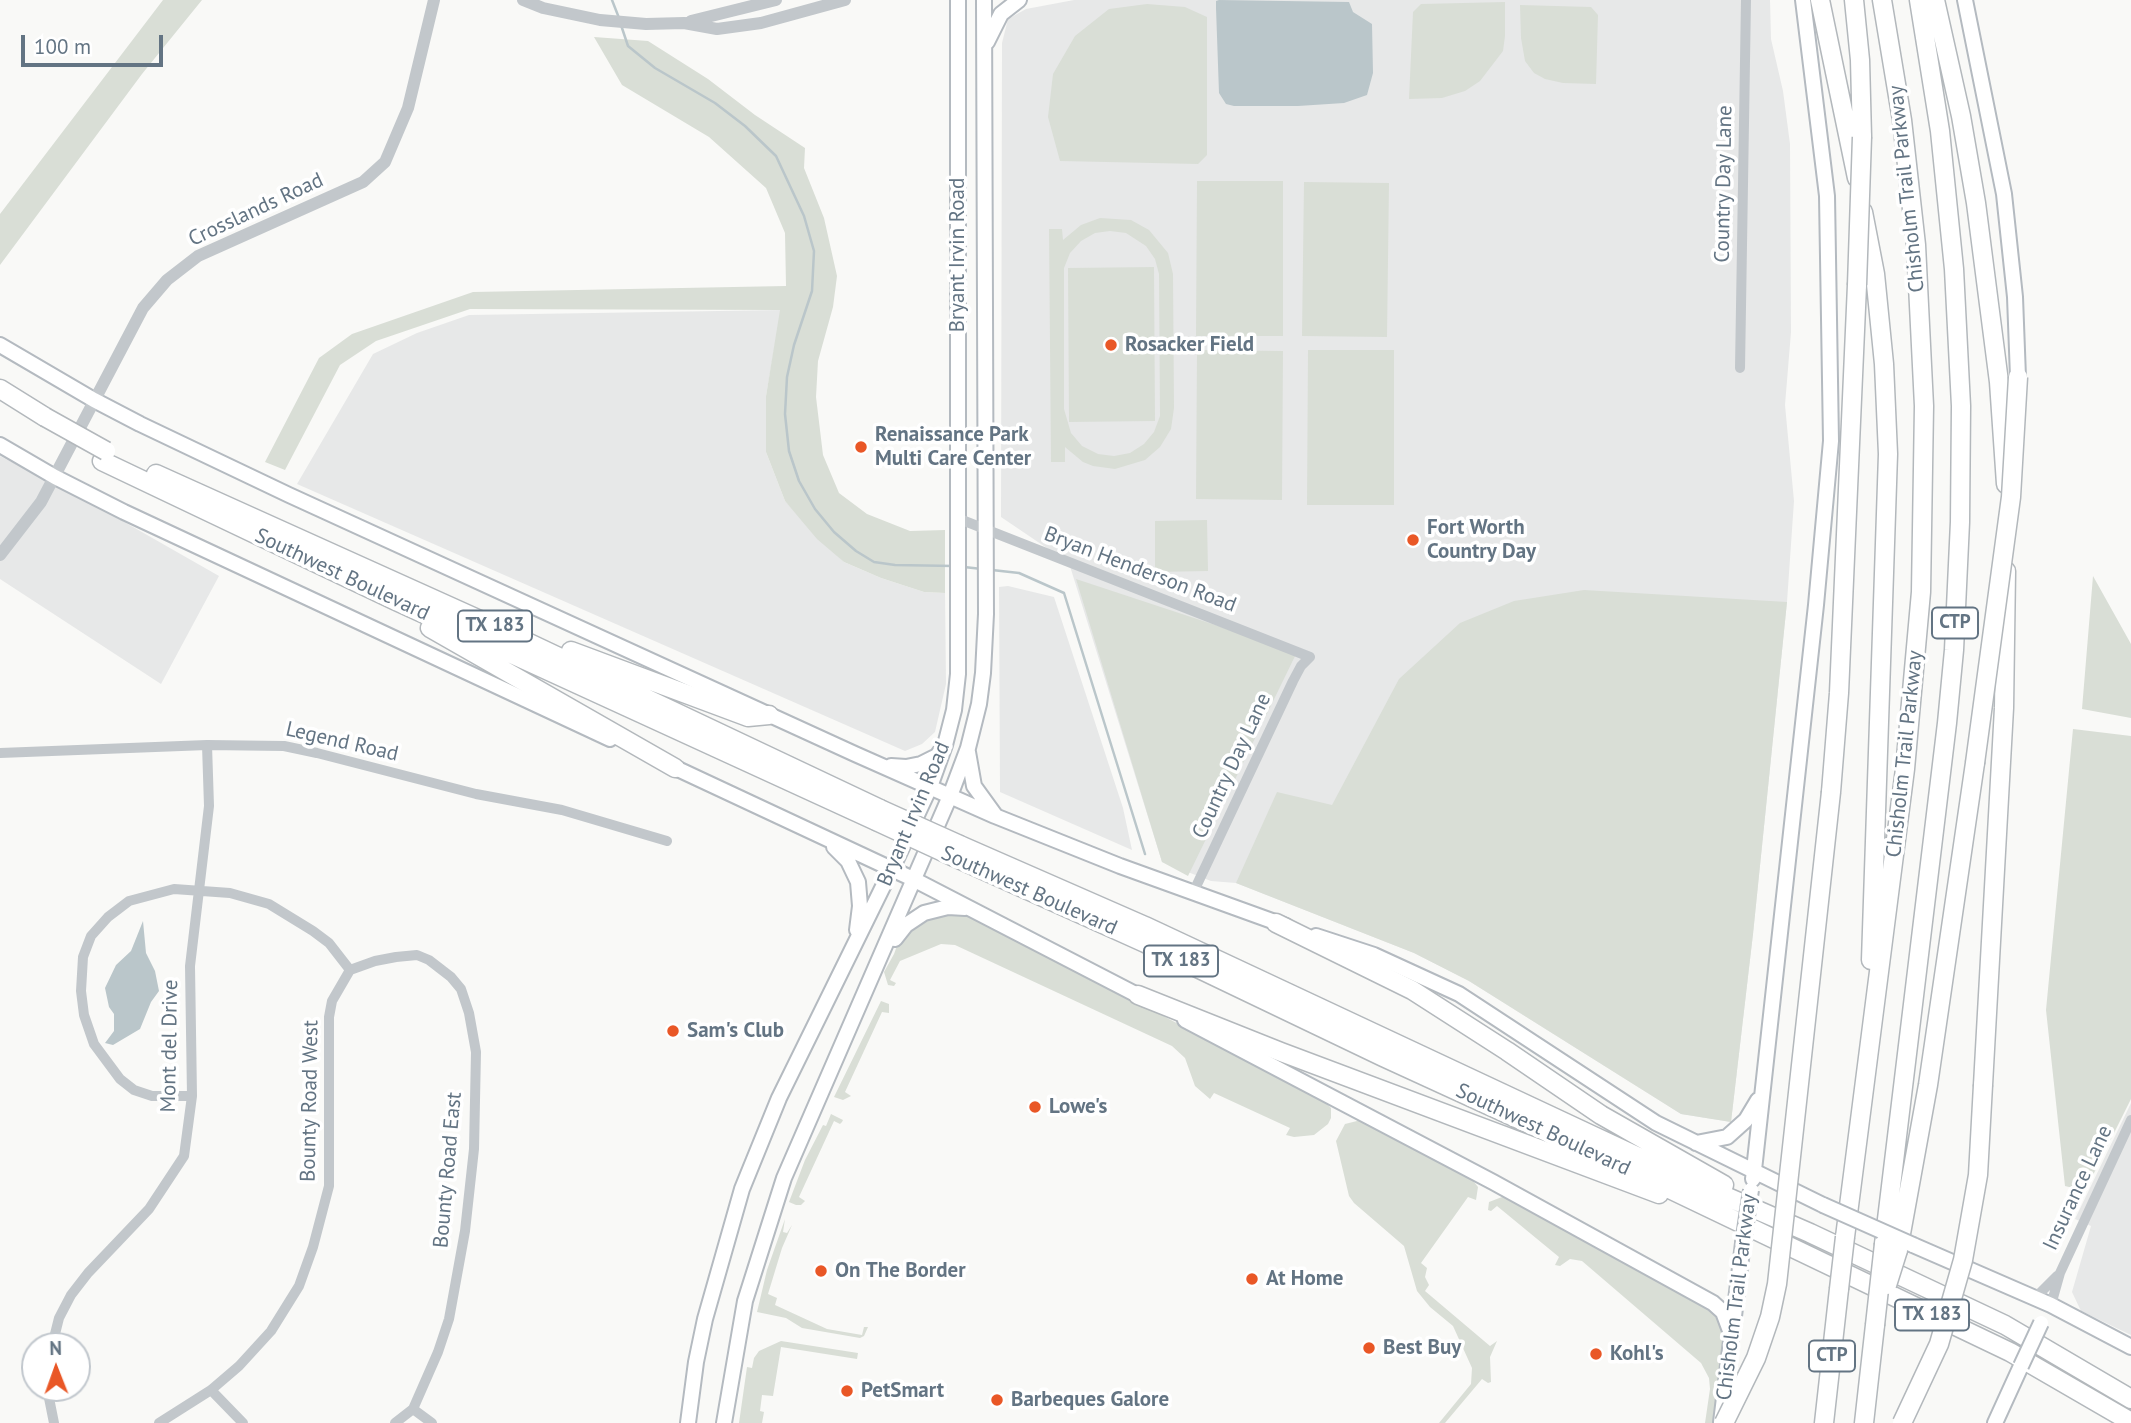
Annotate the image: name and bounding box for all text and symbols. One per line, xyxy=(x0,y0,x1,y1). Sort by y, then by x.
scale bar xyxy=(24,21,166,65)
text: 100 m xyxy=(34,33,91,60)
street label: Chisholm Trail Parkway xyxy=(1884,84,1930,294)
street label: Country Day Lane xyxy=(1710,105,1738,263)
street label: Crosslands Road xyxy=(185,168,327,252)
street label: Bryant Irvin Road xyxy=(945,178,971,332)
place label: Rosacker Field xyxy=(1125,332,1254,358)
marker: Rosacker Field xyxy=(1103,337,1119,353)
place label: Renaissance Park Multi Care Center xyxy=(875,422,1031,472)
marker: Renaissance Park Multi Care Center xyxy=(853,439,869,455)
place label: Fort Worth Country Day xyxy=(1427,515,1536,565)
street label: Bryan Henderson Road xyxy=(1040,522,1240,618)
street label: Southwest Boulevard xyxy=(251,523,433,627)
marker: Fort Worth Country Day xyxy=(1405,532,1421,548)
road number: CTP xyxy=(1932,608,1978,638)
road number: TX 183 xyxy=(458,610,532,642)
street label: Chisholm Trail Parkway xyxy=(1882,649,1928,859)
street label: Country Day Lane xyxy=(1187,689,1277,843)
street label: Legend Road xyxy=(283,717,401,767)
street label: Bryant Irvin Road xyxy=(872,738,956,890)
street label: Southwest Boulevard xyxy=(937,841,1121,941)
road number: TX 183 xyxy=(1144,945,1218,976)
street label: Mont del Drive xyxy=(156,979,184,1113)
place label: Sam's Club xyxy=(687,1018,784,1044)
street label: Bounty Road West xyxy=(296,1020,324,1182)
marker: Sam's Club xyxy=(665,1023,681,1039)
street label: Southwest Boulevard xyxy=(1452,1078,1634,1182)
street label: Bounty Road East xyxy=(429,1091,467,1249)
place label: Lowe's xyxy=(1049,1094,1107,1120)
marker: Lowe's xyxy=(1027,1099,1043,1115)
street label: Insurance Lane xyxy=(2038,1121,2118,1255)
street label: Chisholm Trail Parkway xyxy=(1712,1192,1762,1402)
place label: On The Border xyxy=(835,1258,966,1284)
marker: On The Border xyxy=(813,1263,829,1279)
place label: At Home xyxy=(1266,1266,1343,1292)
marker: At Home xyxy=(1244,1271,1260,1287)
road number: TX 183 xyxy=(1895,1300,1969,1330)
north arrow xyxy=(21,1332,91,1402)
place label: Best Buy xyxy=(1383,1335,1461,1361)
text: N xyxy=(49,1336,62,1360)
marker: Best Buy xyxy=(1361,1340,1377,1356)
road number: CTP xyxy=(1809,1340,1855,1372)
place label: Kohl's xyxy=(1610,1341,1664,1367)
marker: Kohl's xyxy=(1588,1346,1604,1362)
place label: PetSmart xyxy=(861,1378,944,1404)
marker: PetSmart xyxy=(839,1383,855,1399)
place label: Barbeques Galore xyxy=(1011,1387,1169,1413)
marker: Barbeques Galore xyxy=(989,1392,1005,1408)

